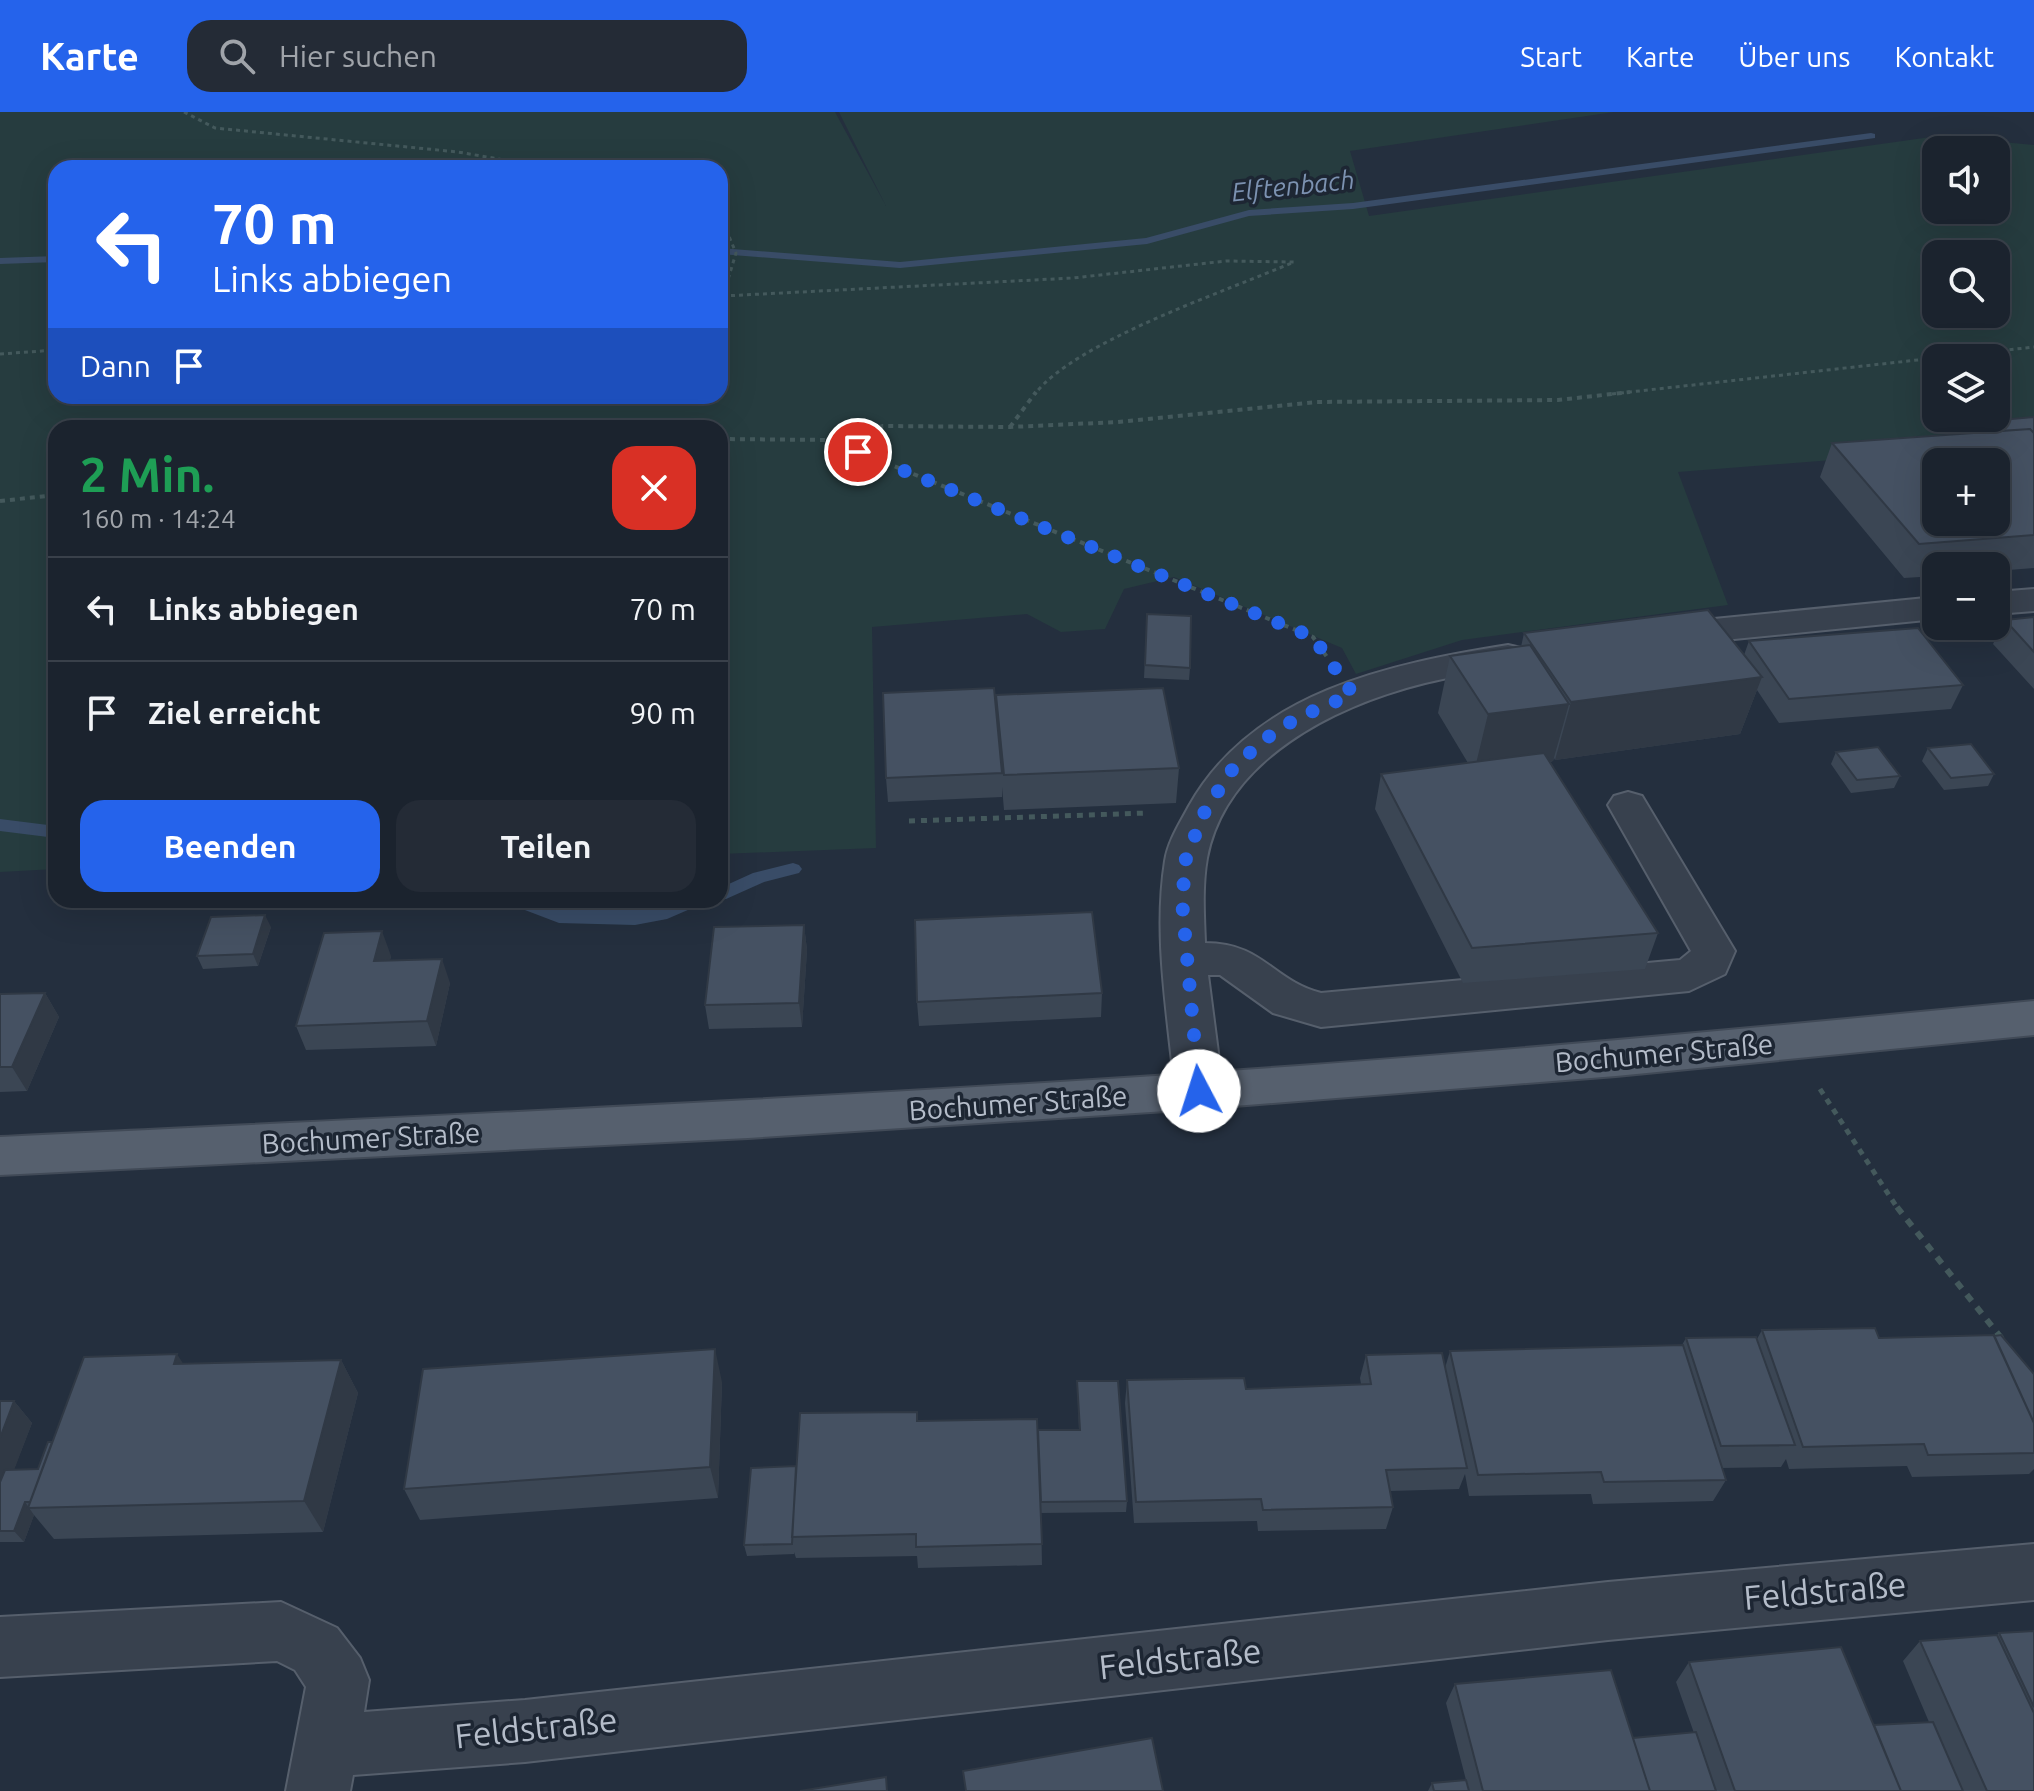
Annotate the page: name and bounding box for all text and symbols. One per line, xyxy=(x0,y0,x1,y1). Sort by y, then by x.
search box xyxy=(187,20,747,92)
icon: search xyxy=(215,34,259,78)
text: Karte xyxy=(40,35,139,77)
text: Hier suchen xyxy=(279,39,437,73)
text: Start xyxy=(1520,41,1582,72)
text: Karte xyxy=(1626,41,1694,72)
text: Über uns xyxy=(1738,41,1850,72)
text: Kontakt xyxy=(1894,41,1994,72)
map controls xyxy=(1922,136,2010,640)
button: sound xyxy=(1922,136,2010,224)
water label: Elftenbach xyxy=(1230,165,1356,206)
icon: left xyxy=(80,192,184,296)
text: 70 m xyxy=(212,192,337,255)
button: search xyxy=(1922,240,2010,328)
text: Links abbiegen xyxy=(212,258,452,299)
icon: arrive xyxy=(167,344,211,388)
button: layers xyxy=(1922,344,2010,432)
text: Dann xyxy=(80,349,151,383)
pin xyxy=(824,418,892,486)
icon: arrive xyxy=(836,430,880,474)
button: close xyxy=(612,446,696,530)
text: 2 Min. xyxy=(80,447,214,501)
button: + xyxy=(1922,448,2010,536)
text: 160 m · 14:24 xyxy=(80,504,236,533)
button: − xyxy=(1922,552,2010,640)
icon: left xyxy=(80,587,124,631)
text: Links abbiegen xyxy=(148,592,359,626)
text: 70 m xyxy=(629,592,696,626)
icon: arrive xyxy=(80,691,124,735)
text: Ziel erreicht xyxy=(148,696,321,730)
text: 90 m xyxy=(629,696,696,730)
button: Beenden xyxy=(80,800,380,892)
button: Teilen xyxy=(396,800,696,892)
street label: Bochumer Straße xyxy=(1554,1028,1774,1077)
position arrow xyxy=(1157,1049,1241,1133)
street label: Bochumer Straße xyxy=(908,1079,1128,1126)
street label: Bochumer Straße xyxy=(261,1116,481,1159)
street label: Feldstraße xyxy=(1742,1564,1908,1616)
street label: Feldstraße xyxy=(1097,1631,1263,1685)
street label: Feldstraße xyxy=(453,1700,619,1754)

